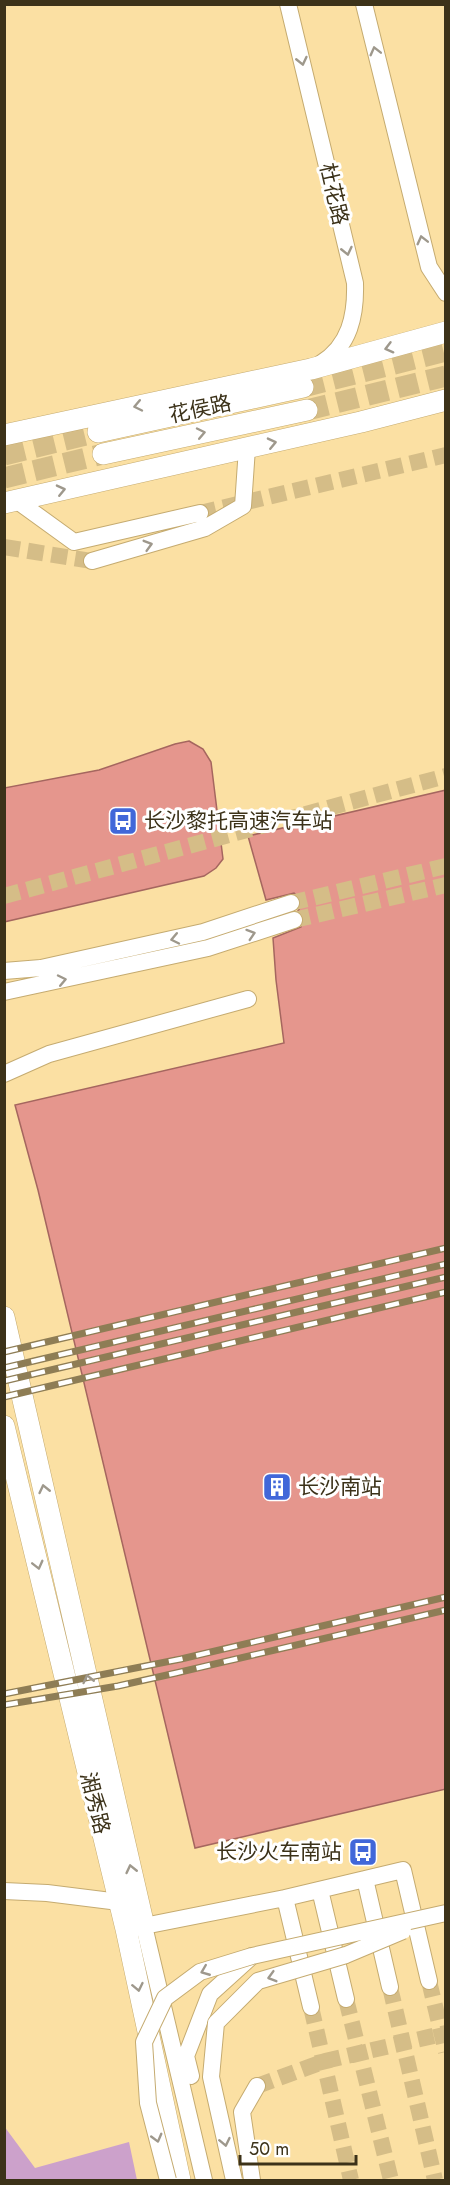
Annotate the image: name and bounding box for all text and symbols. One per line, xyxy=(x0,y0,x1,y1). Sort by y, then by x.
one-way arrow xyxy=(370,46,383,56)
one-way arrow xyxy=(294,56,307,66)
street label: 杜花路 xyxy=(312,160,356,228)
one-way arrow xyxy=(417,236,430,246)
one-way arrow xyxy=(340,246,353,256)
one-way arrow xyxy=(384,340,394,353)
street label: 花侯路 xyxy=(166,388,234,430)
one-way arrow xyxy=(133,398,143,411)
one-way arrow xyxy=(196,427,206,440)
one-way arrow xyxy=(267,437,277,450)
one-way arrow xyxy=(56,484,66,497)
one-way arrow xyxy=(142,540,153,552)
bus stop icon: 长沙黎托高速汽车站 xyxy=(107,805,139,837)
place label: 长沙黎托高速汽车站 xyxy=(144,806,333,836)
one-way arrow xyxy=(245,928,256,941)
one-way arrow xyxy=(170,931,180,944)
one-way arrow xyxy=(56,974,66,987)
building icon: 长沙南站 xyxy=(261,1471,293,1503)
place label: 长沙南站 xyxy=(298,1472,382,1502)
one-way arrow xyxy=(38,1484,51,1494)
one-way arrow xyxy=(30,1560,43,1570)
one-way arrow xyxy=(82,1674,95,1684)
street label: 湘秀路 xyxy=(73,1769,117,1837)
bus stop icon: 长沙火车南站 xyxy=(347,1836,379,1868)
place label: 长沙火车南站 xyxy=(216,1837,342,1867)
one-way arrow xyxy=(126,1864,139,1874)
one-way arrow xyxy=(201,1964,211,1977)
one-way arrow xyxy=(267,1970,278,1982)
one-way arrow xyxy=(131,1981,144,1991)
scale bar xyxy=(240,2128,356,2166)
one-way arrow xyxy=(150,2132,162,2143)
text: 50 m xyxy=(249,2136,289,2162)
one-way arrow xyxy=(218,2137,231,2147)

